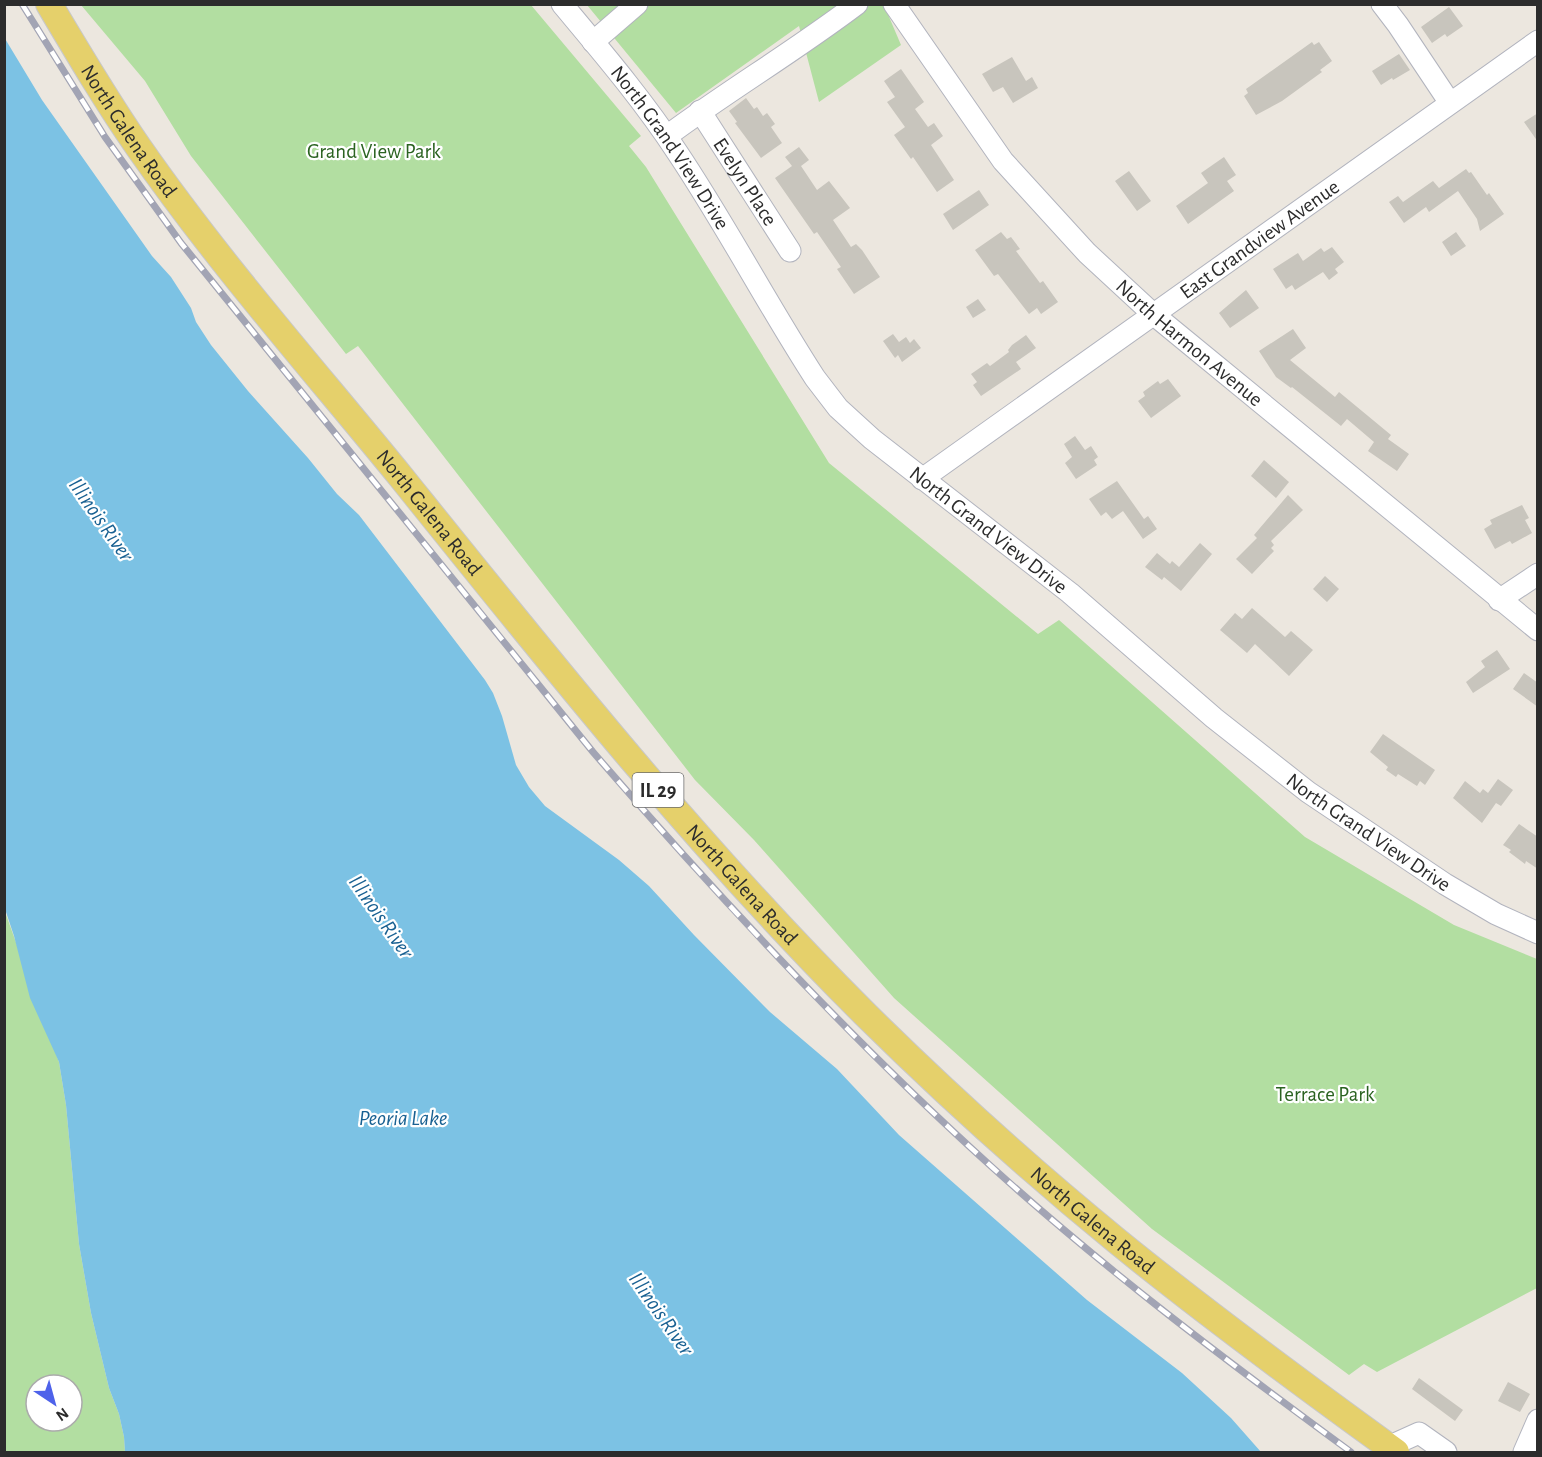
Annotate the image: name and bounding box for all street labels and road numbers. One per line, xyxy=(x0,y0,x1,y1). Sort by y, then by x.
street label: North Galena Road xyxy=(77,61,181,201)
street label: North Grand View Drive xyxy=(607,62,733,233)
street label: Evelyn Place xyxy=(709,134,781,230)
street label: East Grandview Avenue xyxy=(1176,176,1343,303)
street label: North Harmon Avenue xyxy=(1112,275,1267,411)
street label: North Galena Road xyxy=(372,446,486,580)
street label: North Grand View Drive xyxy=(906,462,1071,598)
street label: North Grand View Drive xyxy=(1282,769,1454,896)
road number: IL 29 xyxy=(632,773,684,807)
street label: North Galena Road xyxy=(682,820,802,949)
street label: North Galena Road xyxy=(1026,1163,1159,1278)

